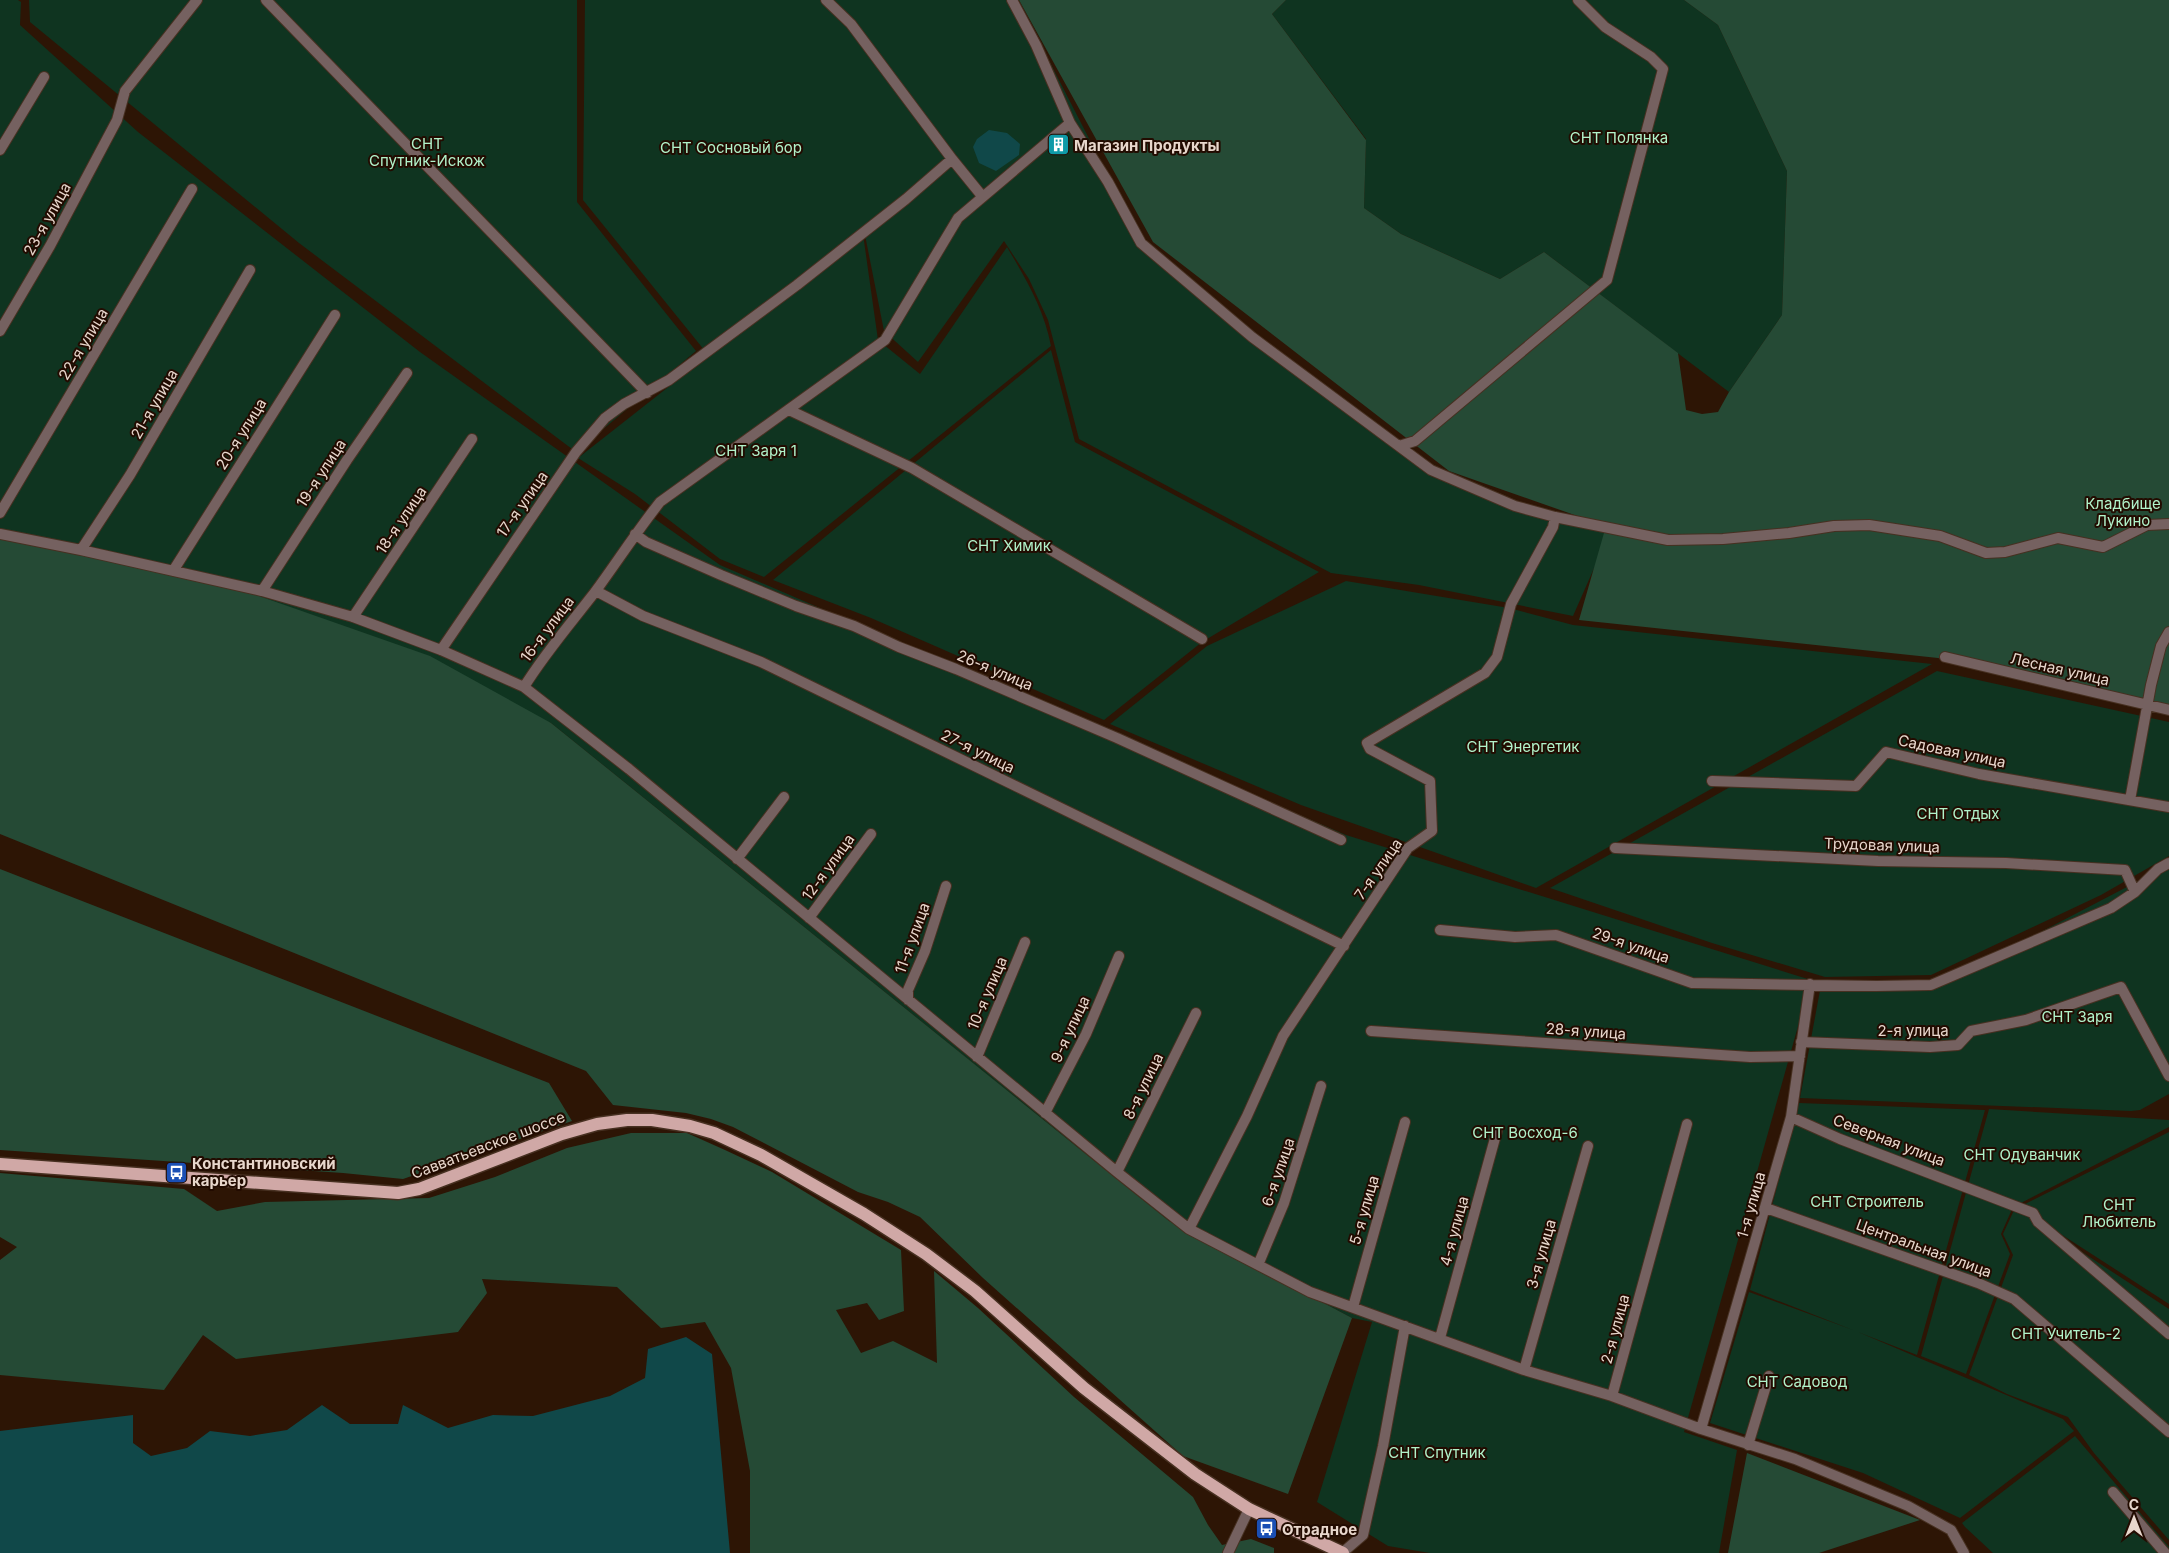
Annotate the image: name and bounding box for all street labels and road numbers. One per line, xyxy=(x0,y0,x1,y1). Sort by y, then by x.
street label: 23-я улица xyxy=(19,179,75,259)
street label: 22-я улица xyxy=(54,305,112,383)
street label: 21-я улица xyxy=(126,366,182,442)
street label: 20-я улица xyxy=(212,395,270,473)
street label: 19-я улица xyxy=(292,435,350,511)
street label: 17-я улица xyxy=(492,467,552,541)
street label: 18-я улица xyxy=(371,483,431,557)
street label: 16-я улица xyxy=(516,592,578,666)
street label: 26-я улица xyxy=(954,646,1036,694)
street label: Лесная улица xyxy=(2009,648,2111,690)
street label: 27-я улица xyxy=(938,725,1018,777)
street label: Садовая улица xyxy=(1896,730,2008,772)
street label: 12-я улица xyxy=(798,830,858,904)
street label: Трудовая улица xyxy=(1824,833,1940,857)
street label: 7-я улица xyxy=(1350,835,1406,903)
street label: 11-я улица xyxy=(890,900,934,976)
street label: 29-я улица xyxy=(1590,923,1672,967)
street label: 10-я улица xyxy=(963,954,1011,1032)
street label: 9-я улица xyxy=(1046,993,1094,1065)
street label: 28-я улица xyxy=(1545,1019,1627,1043)
street label: 2-я улица xyxy=(1877,1021,1949,1040)
street label: 8-я улица xyxy=(1119,1050,1167,1122)
street label: Савватьевское шоссе xyxy=(408,1107,568,1183)
street label: Северная улица xyxy=(1830,1110,1948,1170)
street label: 6-я улица xyxy=(1257,1135,1299,1209)
street label: 1-я улица xyxy=(1732,1170,1770,1240)
street label: 5-я улица xyxy=(1345,1173,1383,1247)
street label: 4-я улица xyxy=(1436,1194,1472,1268)
street label: Центральная улица xyxy=(1854,1215,1994,1281)
street label: 3-я улица xyxy=(1522,1217,1560,1291)
street label: 2-я улица xyxy=(1597,1292,1633,1366)

